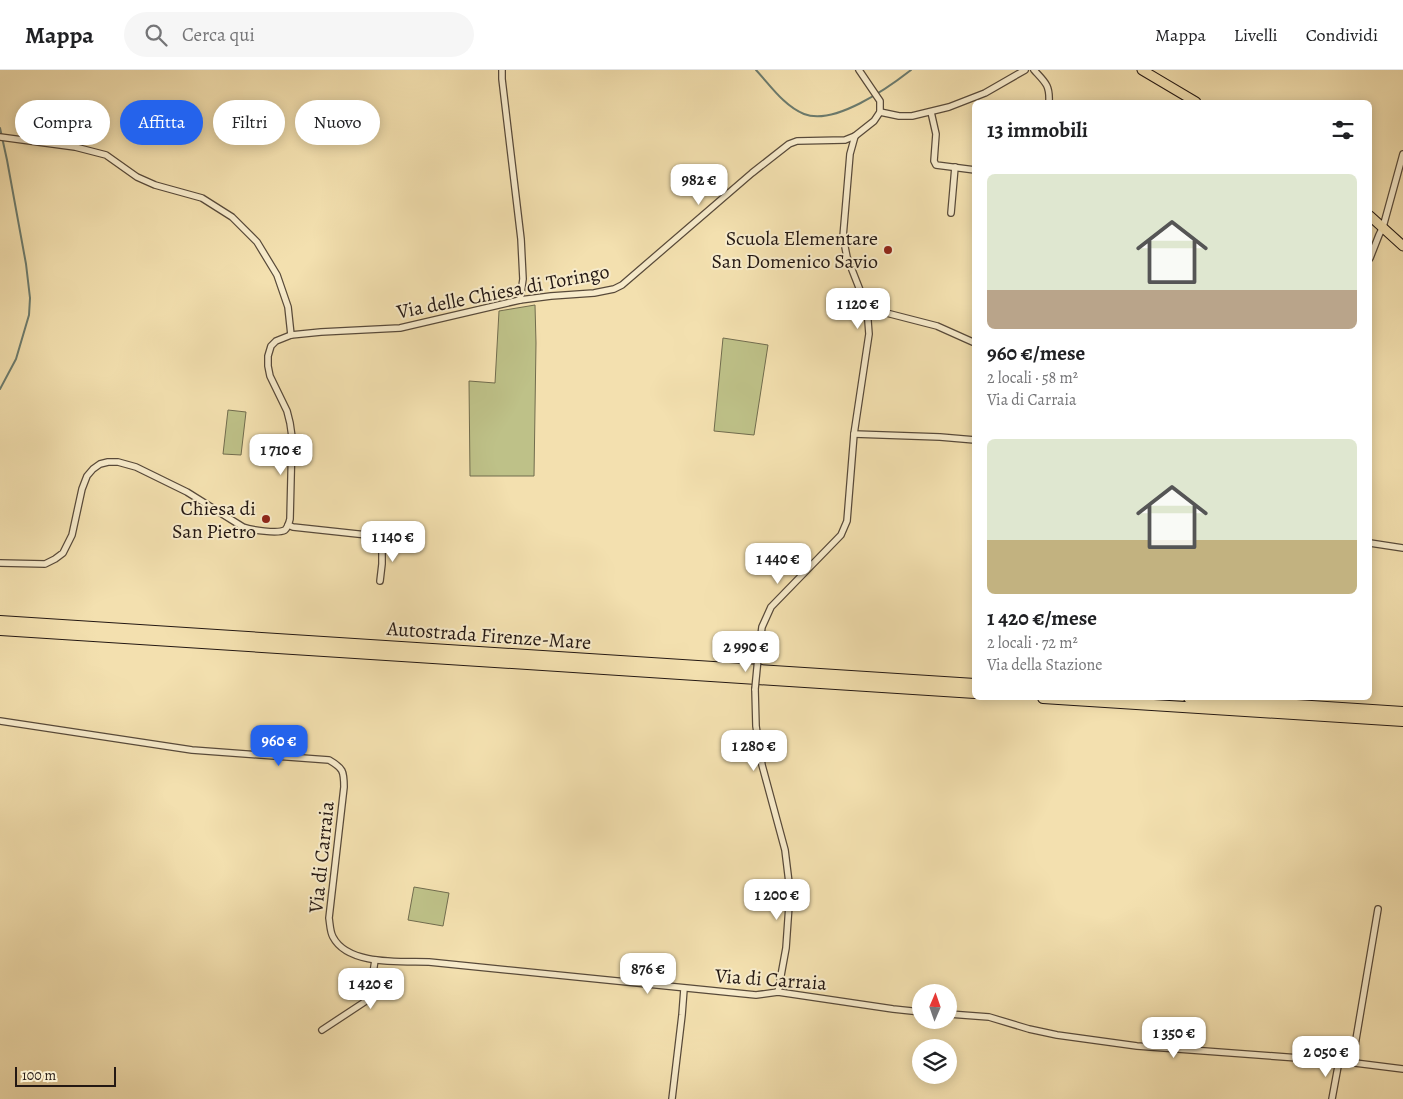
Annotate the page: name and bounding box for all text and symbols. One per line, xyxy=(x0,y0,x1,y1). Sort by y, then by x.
search box xyxy=(124,12,474,57)
text: Mappa xyxy=(25,19,94,51)
icon: search xyxy=(142,21,170,49)
text: Cerca qui xyxy=(182,22,255,48)
text: Mappa xyxy=(1155,23,1206,47)
text: Livelli xyxy=(1234,23,1278,47)
text: Condividi xyxy=(1306,23,1378,47)
chip: Compra xyxy=(15,100,110,145)
chip: Affitta xyxy=(120,100,203,145)
chip: Filtri xyxy=(213,100,285,145)
chip: Nuovo xyxy=(295,100,380,145)
text: 13 immobili xyxy=(987,116,1088,144)
icon: filters xyxy=(1329,116,1357,144)
pin: 982 € xyxy=(664,164,734,206)
text: 982 € xyxy=(682,169,716,191)
icon: home xyxy=(1127,207,1217,297)
place label: Scuola Elementare San Domenico Savio xyxy=(712,225,878,275)
marker: Scuola Elementare San Domenico Savio xyxy=(882,244,894,256)
street label: Via delle Chiesa di Toringo xyxy=(393,258,612,326)
pin: 1 120 € xyxy=(812,288,904,330)
text: 1 120 € xyxy=(837,293,879,315)
text: 960 €/mese xyxy=(987,339,1085,367)
text: 2 locali · 58 m² xyxy=(987,367,1078,389)
text: Via di Carraia xyxy=(987,389,1077,411)
pin: 1 710 € xyxy=(235,434,327,476)
text: 1 710 € xyxy=(260,439,302,461)
icon: home xyxy=(1127,472,1217,562)
place label: Chiesa di San Pietro xyxy=(172,495,256,545)
marker: Chiesa di San Pietro xyxy=(260,513,272,525)
pin: 1 140 € xyxy=(347,520,439,563)
text: 1 140 € xyxy=(372,526,414,548)
pin: 1 440 € xyxy=(732,542,824,585)
text: 1 440 € xyxy=(756,548,800,570)
text: 1 420 €/mese xyxy=(987,604,1097,632)
street label: Autostrada Firenze-Mare xyxy=(385,615,592,656)
pin: 2 990 € xyxy=(700,630,792,673)
text: 2 locali · 72 m² xyxy=(987,632,1078,654)
text: 2 990 € xyxy=(723,636,769,658)
text: Via della Stazione xyxy=(987,654,1102,676)
pin: 960 € xyxy=(244,724,314,767)
text: 960 € xyxy=(262,730,296,752)
pin: 1 280 € xyxy=(708,730,800,772)
text: 1 280 € xyxy=(732,735,776,757)
street label: Via di Carraia xyxy=(302,799,341,915)
pin: 1 200 € xyxy=(731,878,823,921)
text: 1 200 € xyxy=(755,884,799,906)
pin: 876 € xyxy=(613,952,683,995)
text: 876 € xyxy=(631,958,665,980)
street label: Via di Carraia xyxy=(713,962,828,997)
pin: 1 420 € xyxy=(325,968,417,1010)
text: 1 420 € xyxy=(349,973,393,995)
north arrow xyxy=(912,984,958,1029)
map controls xyxy=(912,984,957,1084)
pin: 1 350 € xyxy=(1128,1016,1220,1059)
text: 1 350 € xyxy=(1153,1022,1195,1044)
pin: 2 050 € xyxy=(1280,1036,1372,1078)
button: layers xyxy=(912,1039,957,1084)
text: 2 050 € xyxy=(1303,1041,1349,1063)
scale bar xyxy=(15,1064,116,1087)
text: 100 m xyxy=(22,1066,56,1085)

